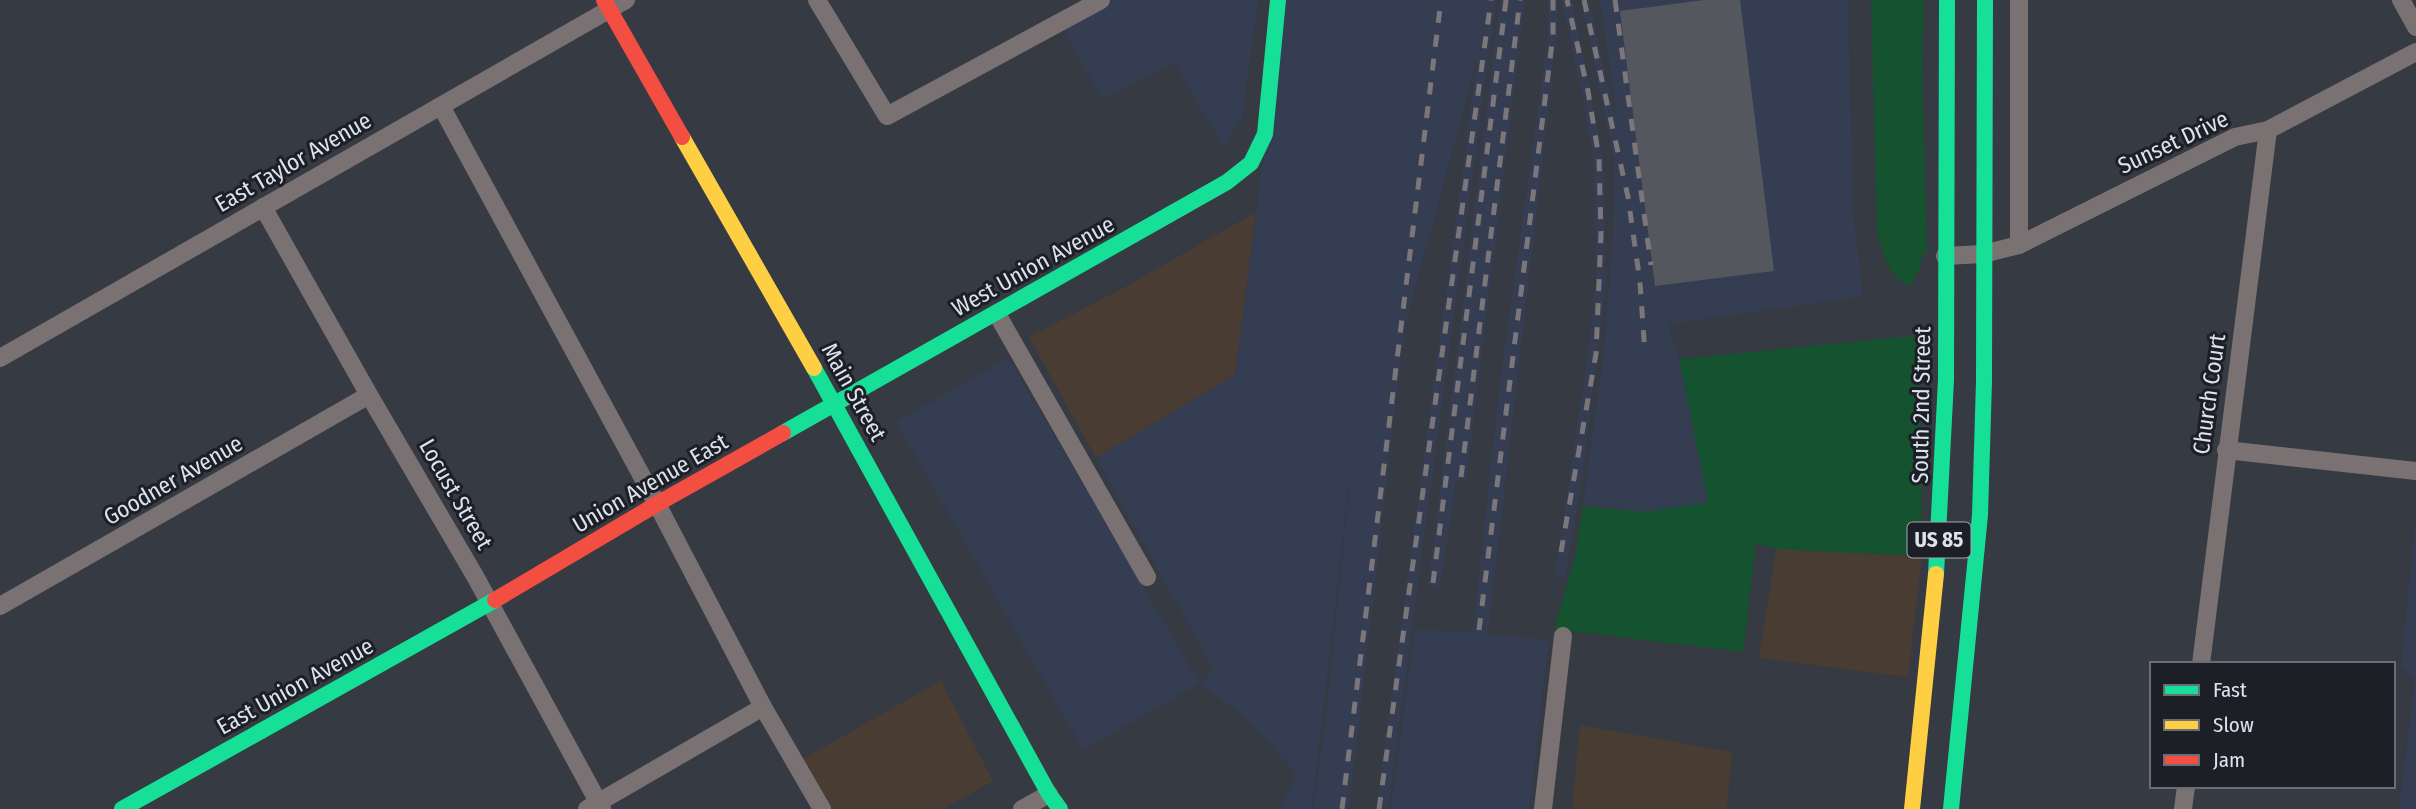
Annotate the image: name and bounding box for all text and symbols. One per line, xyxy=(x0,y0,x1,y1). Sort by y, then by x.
street label: Sunset Drive xyxy=(2113,104,2233,180)
street label: East Taylor Avenue xyxy=(210,106,376,218)
street label: West Union Avenue xyxy=(947,210,1119,322)
street label: South 2nd Street xyxy=(1906,326,1936,484)
street label: Church Court xyxy=(2187,332,2231,456)
street label: Main Street xyxy=(816,338,893,446)
street label: Union Avenue East xyxy=(567,427,733,539)
street label: Goodner Avenue xyxy=(99,429,247,531)
street label: Locust Street xyxy=(413,434,499,555)
road number: US 85 xyxy=(1908,522,1970,558)
street label: East Union Avenue xyxy=(212,631,378,741)
legend xyxy=(2150,662,2395,788)
text: Fast xyxy=(2213,677,2247,703)
text: Slow xyxy=(2213,712,2254,738)
text: Jam xyxy=(2213,747,2245,773)

